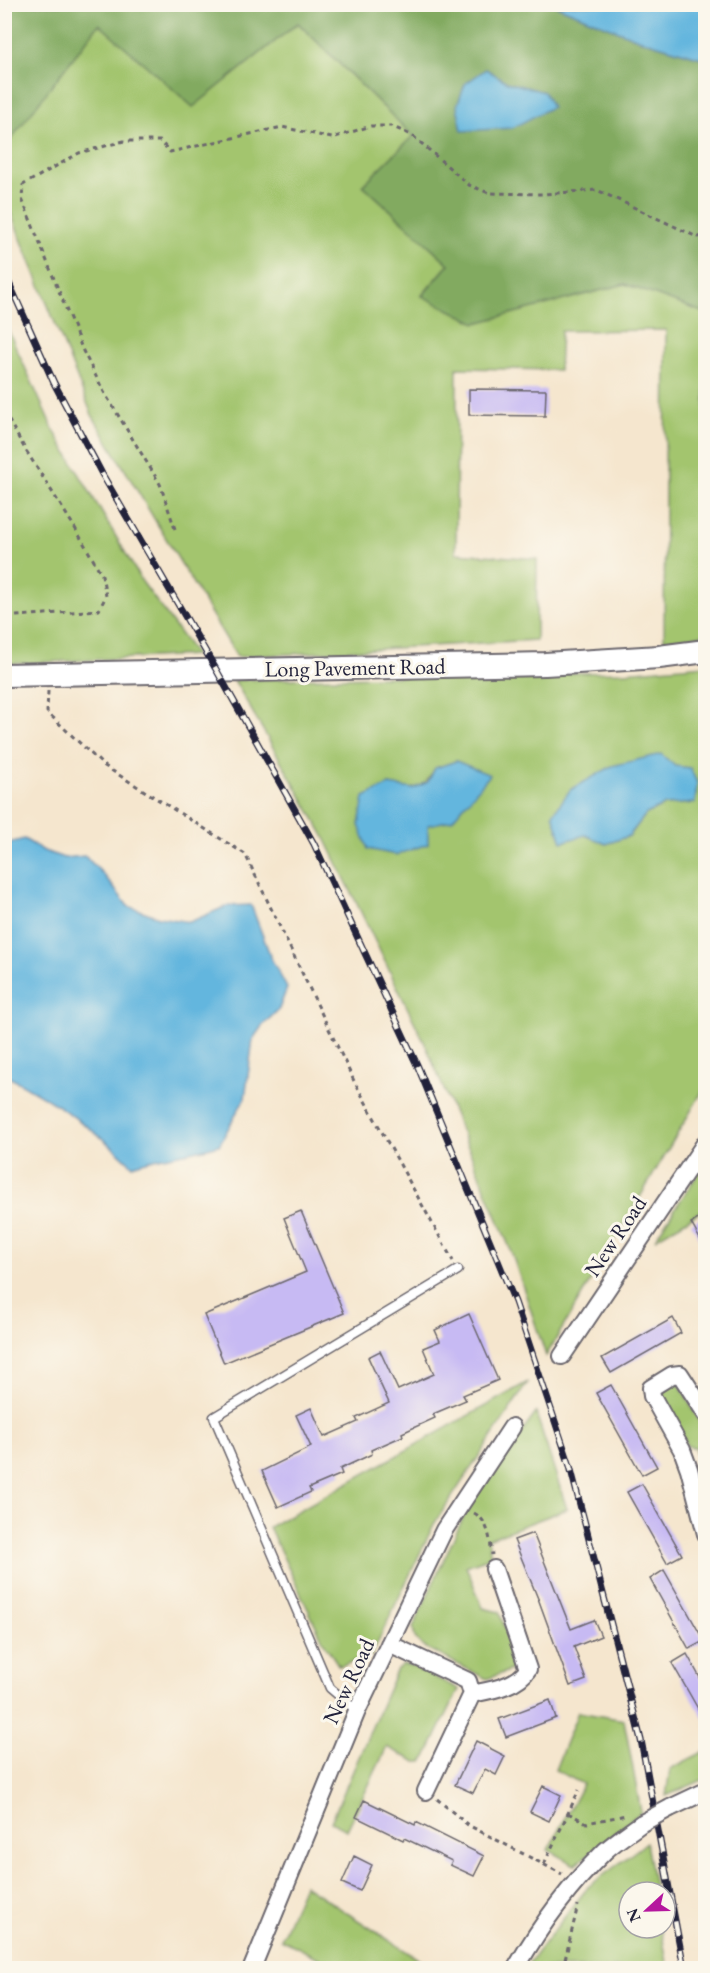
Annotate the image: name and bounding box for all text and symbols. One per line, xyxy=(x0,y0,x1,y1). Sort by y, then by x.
street label: Long Pavement Road xyxy=(264,651,447,684)
street label: New Road xyxy=(578,1190,654,1282)
street label: New Road xyxy=(316,1633,381,1729)
north arrow xyxy=(617,1880,677,1940)
text: N xyxy=(621,1905,646,1925)

